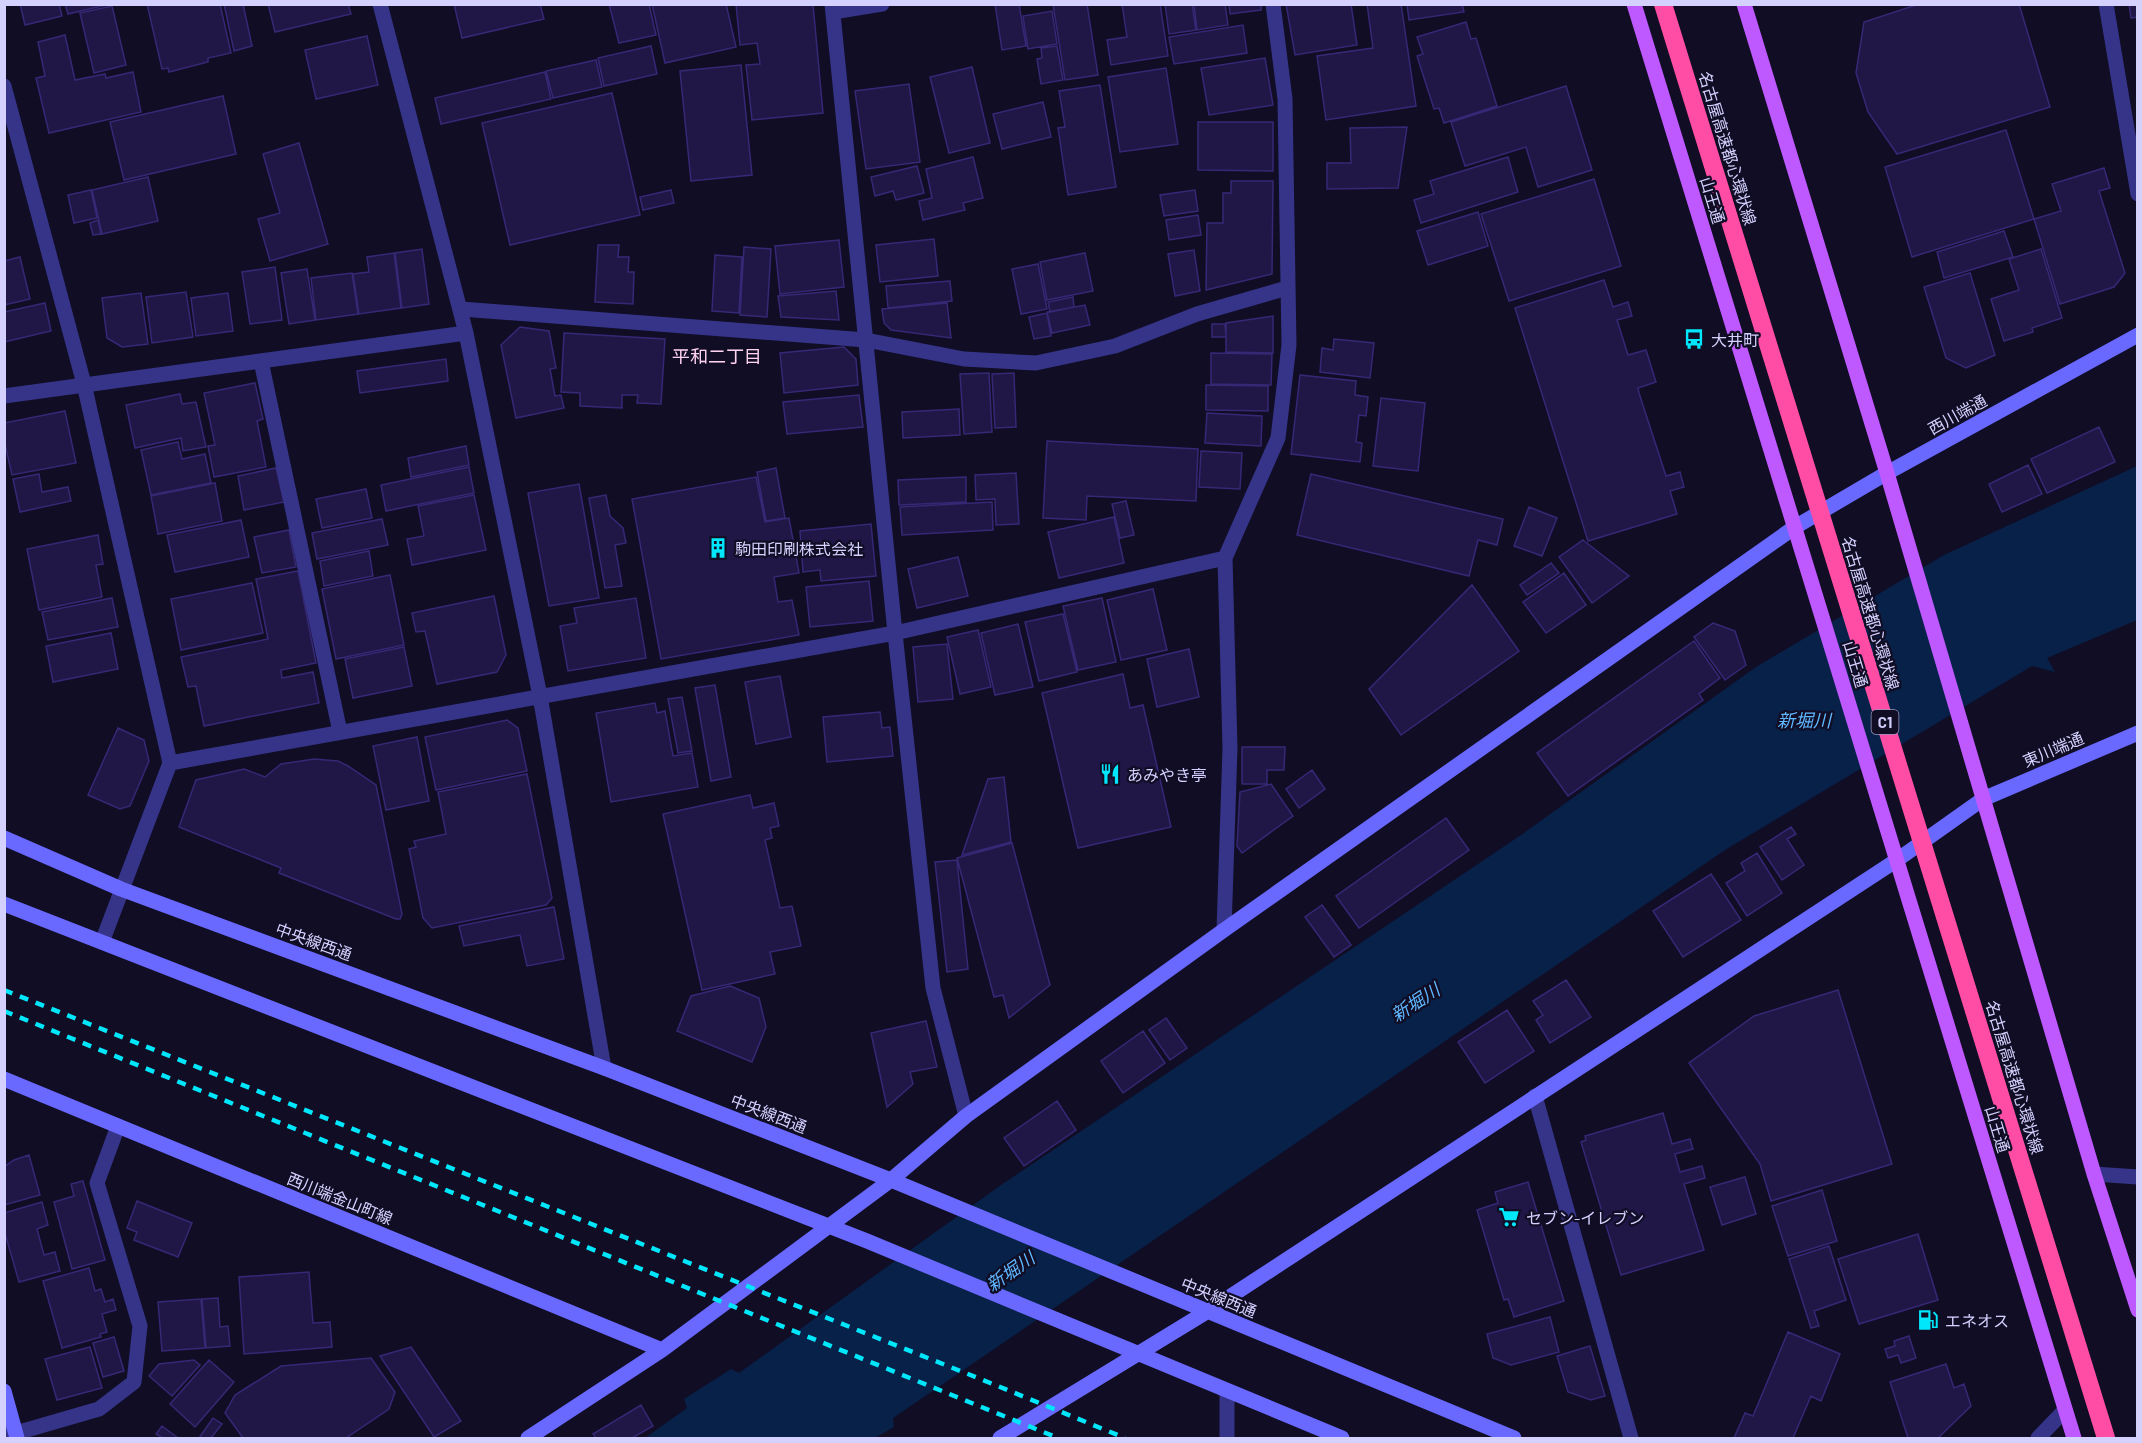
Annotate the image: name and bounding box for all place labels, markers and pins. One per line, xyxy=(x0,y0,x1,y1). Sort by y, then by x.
bus stop icon: 大井町 xyxy=(1682,327,1706,351)
place label: 大井町 xyxy=(1711,330,1759,349)
building icon: 駒田印刷株式会社 xyxy=(706,536,730,560)
place label: 駒田印刷株式会社 xyxy=(735,539,863,558)
restaurant icon: あみやき亭 xyxy=(1098,762,1122,786)
place label: あみやき亭 xyxy=(1127,765,1207,784)
supermarket icon: セブン-イレブン xyxy=(1497,1205,1521,1229)
place label: セブン-イレブン xyxy=(1526,1208,1644,1227)
fuel station icon: エネオス xyxy=(1916,1308,1940,1332)
place label: エネオス xyxy=(1945,1311,2009,1330)

